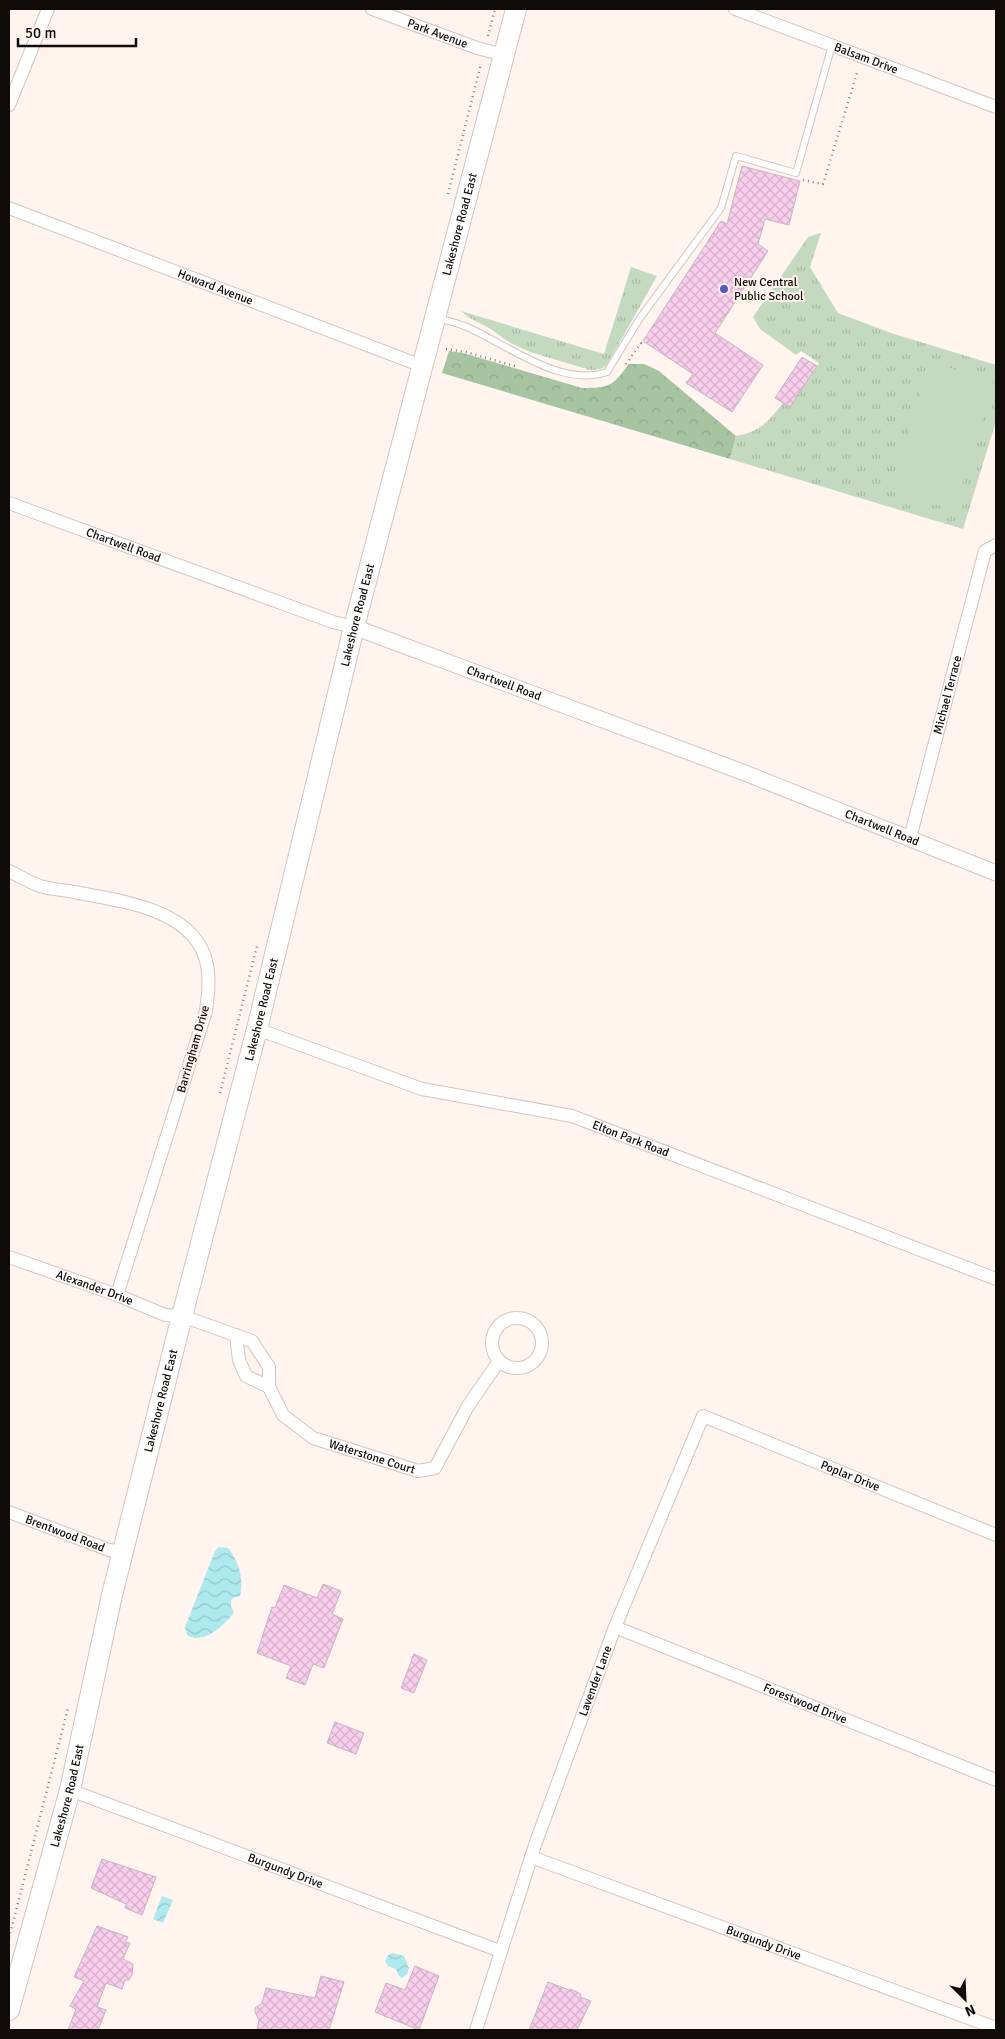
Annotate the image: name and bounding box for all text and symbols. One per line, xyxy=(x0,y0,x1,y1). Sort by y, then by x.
scale bar xyxy=(18,15,135,47)
street label: Park Avenue xyxy=(405,16,470,52)
text: 50 m xyxy=(25,24,56,42)
street label: Balsam Drive xyxy=(832,40,900,78)
street label: Lakeshore Road East xyxy=(439,171,481,277)
street label: Howard Avenue xyxy=(175,266,255,309)
place label: New Central Public School xyxy=(734,275,804,304)
marker: New Central Public School xyxy=(718,283,730,295)
street label: Chartwell Road xyxy=(84,525,163,566)
street label: Lakeshore Road East xyxy=(338,562,378,668)
street label: Michael Terrace xyxy=(930,654,965,736)
street label: Chartwell Road xyxy=(464,663,543,704)
street label: Chartwell Road xyxy=(843,807,921,850)
street label: Lakeshore Road East xyxy=(242,957,282,1063)
street label: Barringham Drive xyxy=(174,1004,213,1095)
street label: Elton Park Road xyxy=(590,1118,671,1161)
street label: Alexander Drive xyxy=(54,1267,135,1309)
street label: Lakeshore Road East xyxy=(141,1348,181,1454)
street label: Waterstone Court xyxy=(327,1436,417,1478)
street label: Poplar Drive xyxy=(818,1458,882,1495)
street label: Brentwood Road xyxy=(23,1512,107,1556)
street label: Lavender Lane xyxy=(576,1644,616,1718)
street label: Forestwood Drive xyxy=(761,1680,849,1727)
street label: Lakeshore Road East xyxy=(47,1743,88,1849)
street label: Burgundy Drive xyxy=(246,1850,325,1892)
street label: Burgundy Drive xyxy=(724,1922,803,1964)
north arrow xyxy=(940,1974,990,2024)
text: N xyxy=(962,2001,978,2020)

